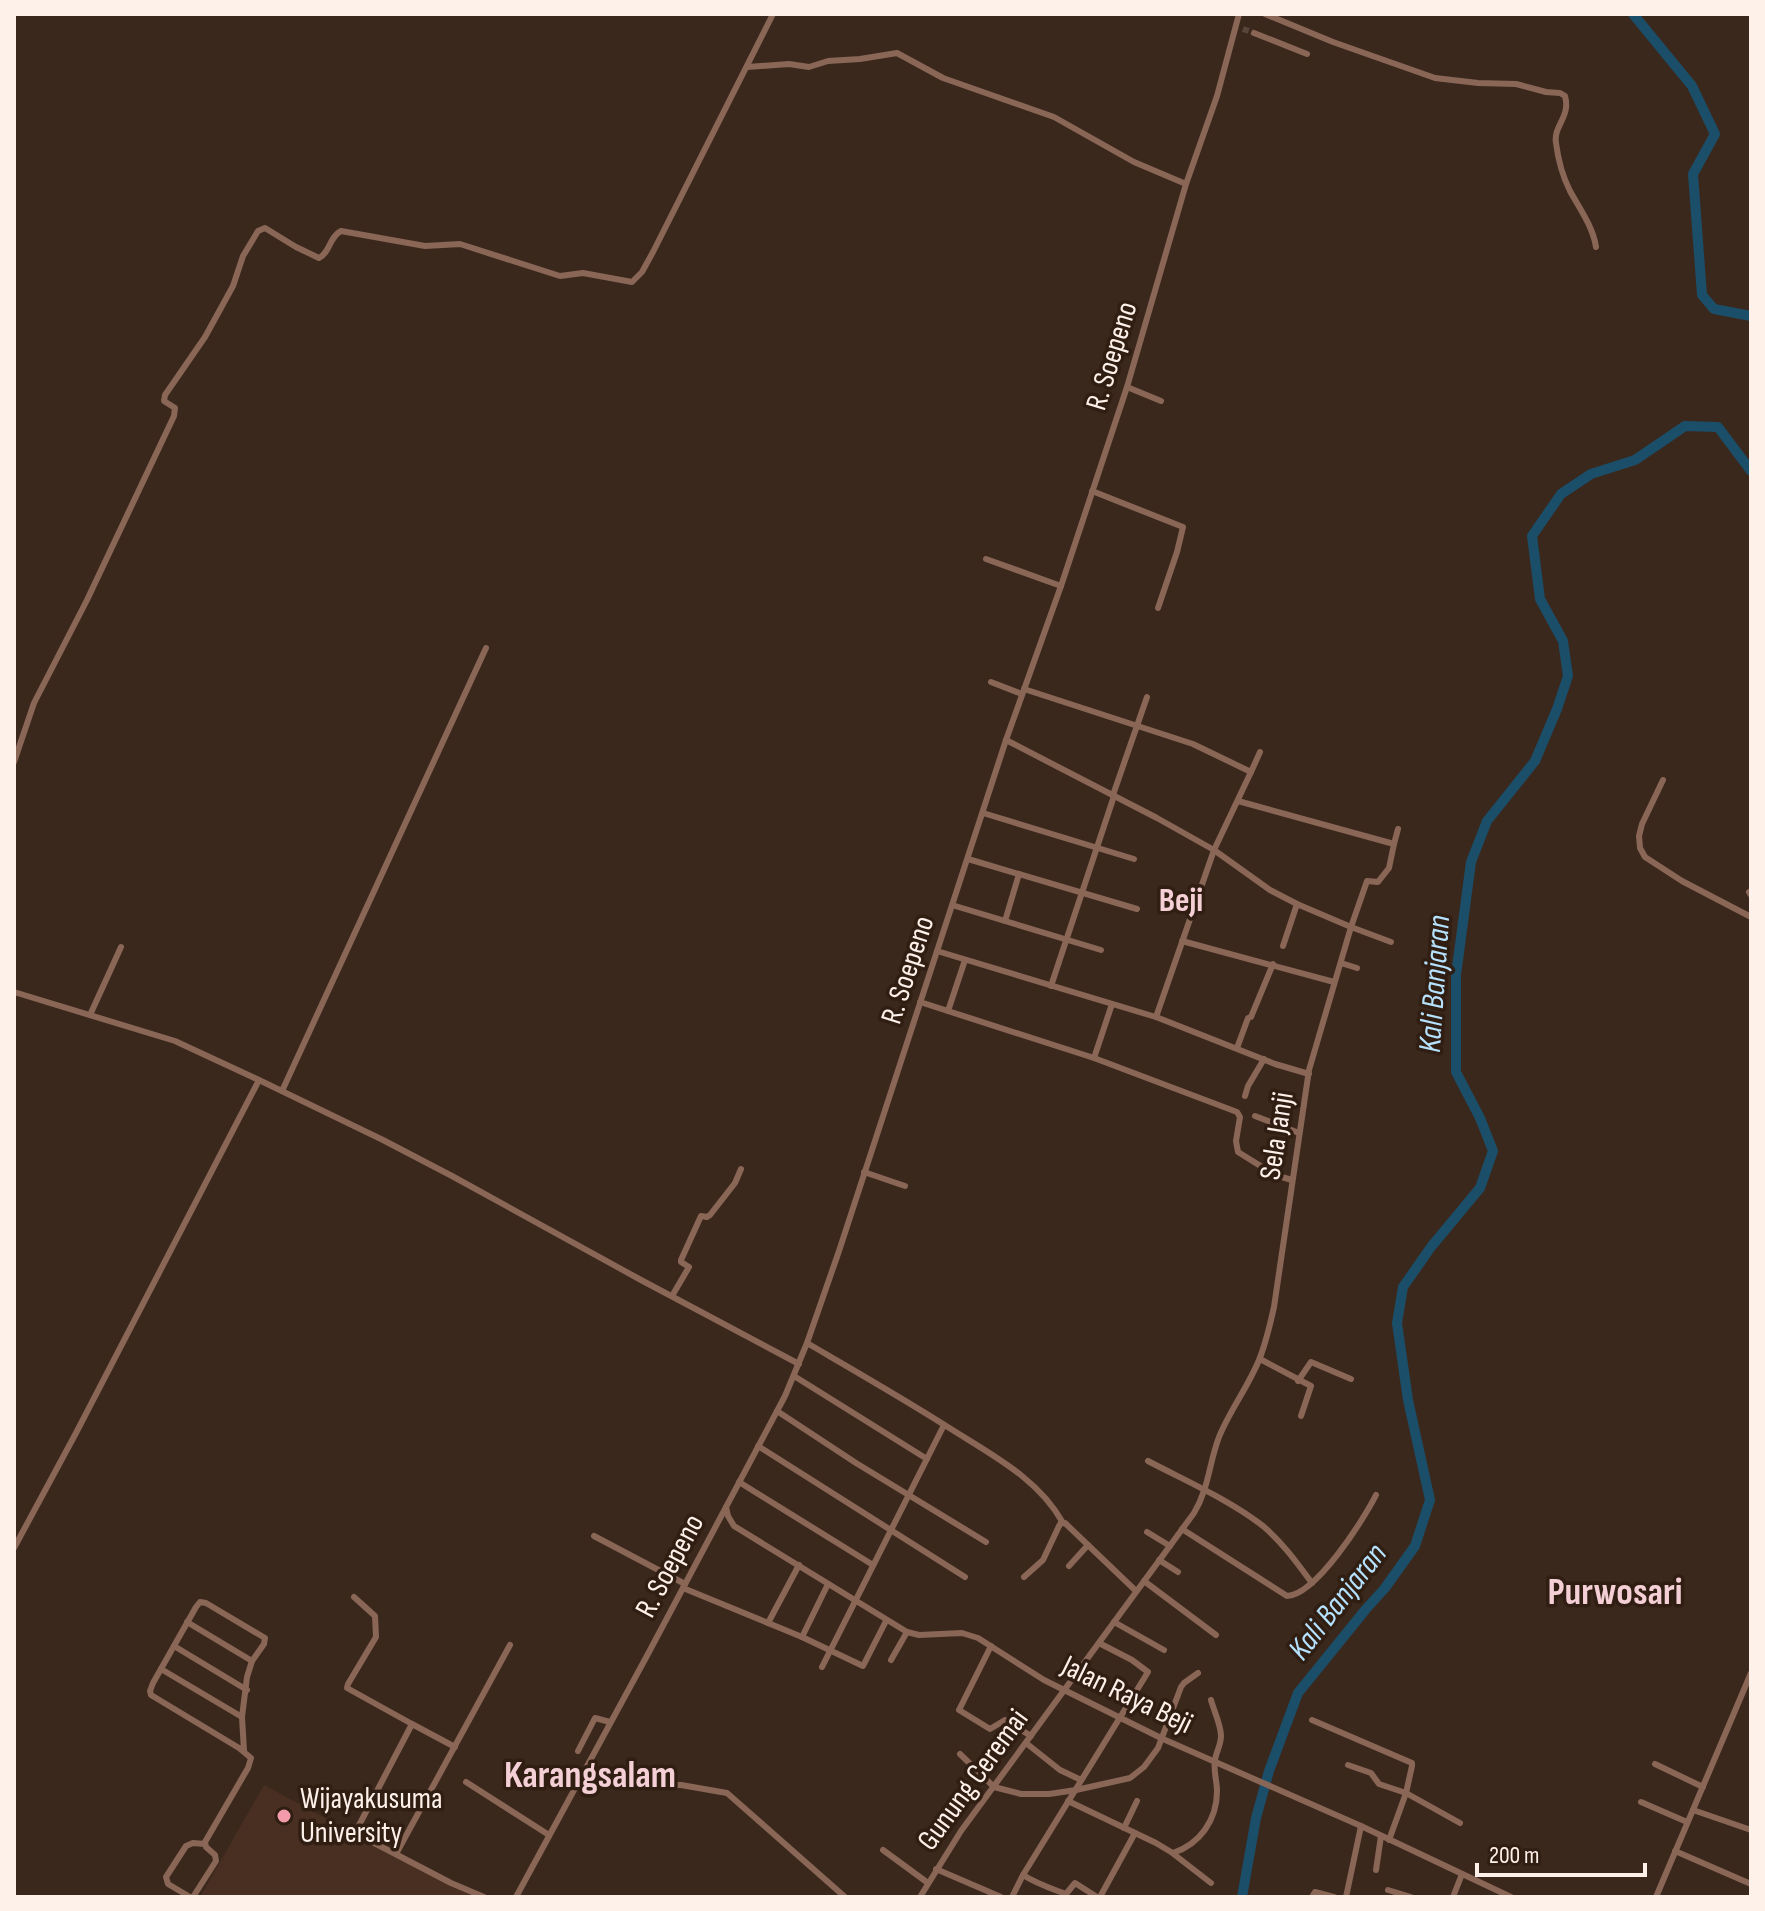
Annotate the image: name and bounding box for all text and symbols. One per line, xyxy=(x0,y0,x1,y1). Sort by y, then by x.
street label: R. Soepeno xyxy=(1078,297,1146,415)
district label: Beji xyxy=(1159,880,1203,921)
street label: R. Soepeno xyxy=(874,911,942,1029)
water label: Kali Banjaran xyxy=(1411,914,1459,1054)
street label: Sela Janji xyxy=(1252,1090,1302,1182)
street label: R. Soepeno xyxy=(628,1508,712,1624)
water label: Kali Banjaran xyxy=(1280,1536,1396,1668)
district label: Purwosari xyxy=(1547,1570,1683,1615)
street label: Jalan Raya Beji xyxy=(1055,1647,1198,1742)
street label: Gunung Ceremai xyxy=(910,1702,1036,1858)
district label: Karangsalam xyxy=(504,1753,676,1798)
place label: Wijayakusuma University xyxy=(300,1781,443,1851)
marker: Wijayakusuma University xyxy=(275,1807,293,1825)
scale bar xyxy=(1477,1827,1645,1877)
text: 200 m xyxy=(1489,1841,1540,1870)

